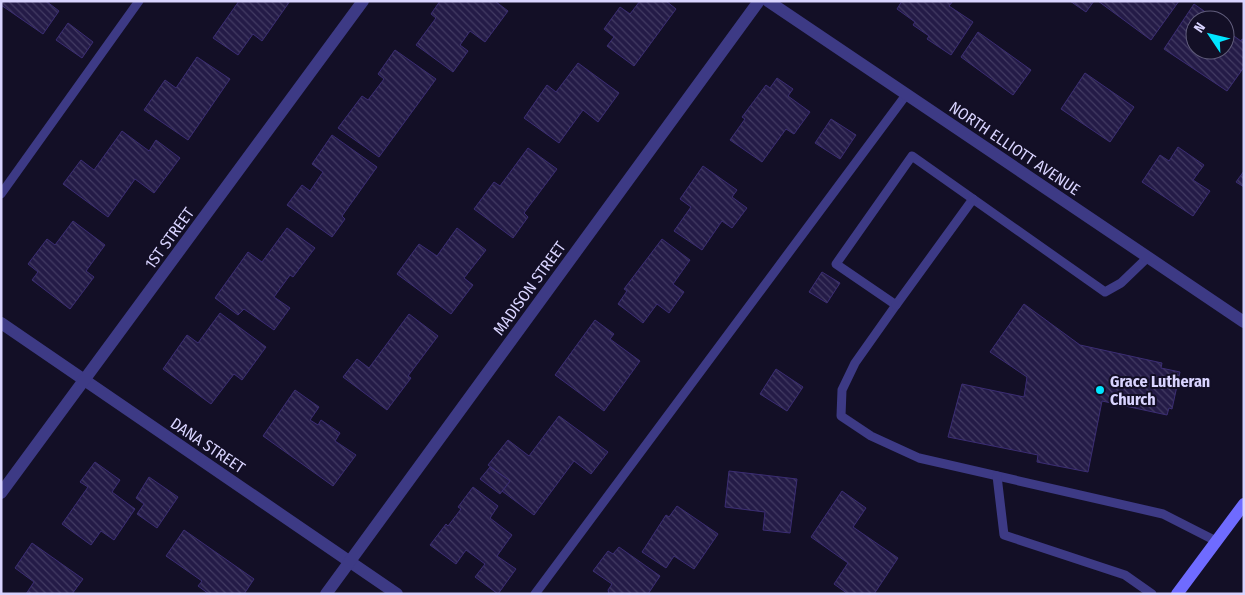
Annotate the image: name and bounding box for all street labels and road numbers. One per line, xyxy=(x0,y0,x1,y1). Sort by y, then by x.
street label: NORTH ELLIOTT AVENUE xyxy=(946,98,1084,199)
street label: 1ST STREET xyxy=(141,203,198,273)
street label: MADISON STREET xyxy=(489,237,570,339)
street label: DANA STREET xyxy=(167,414,249,478)

